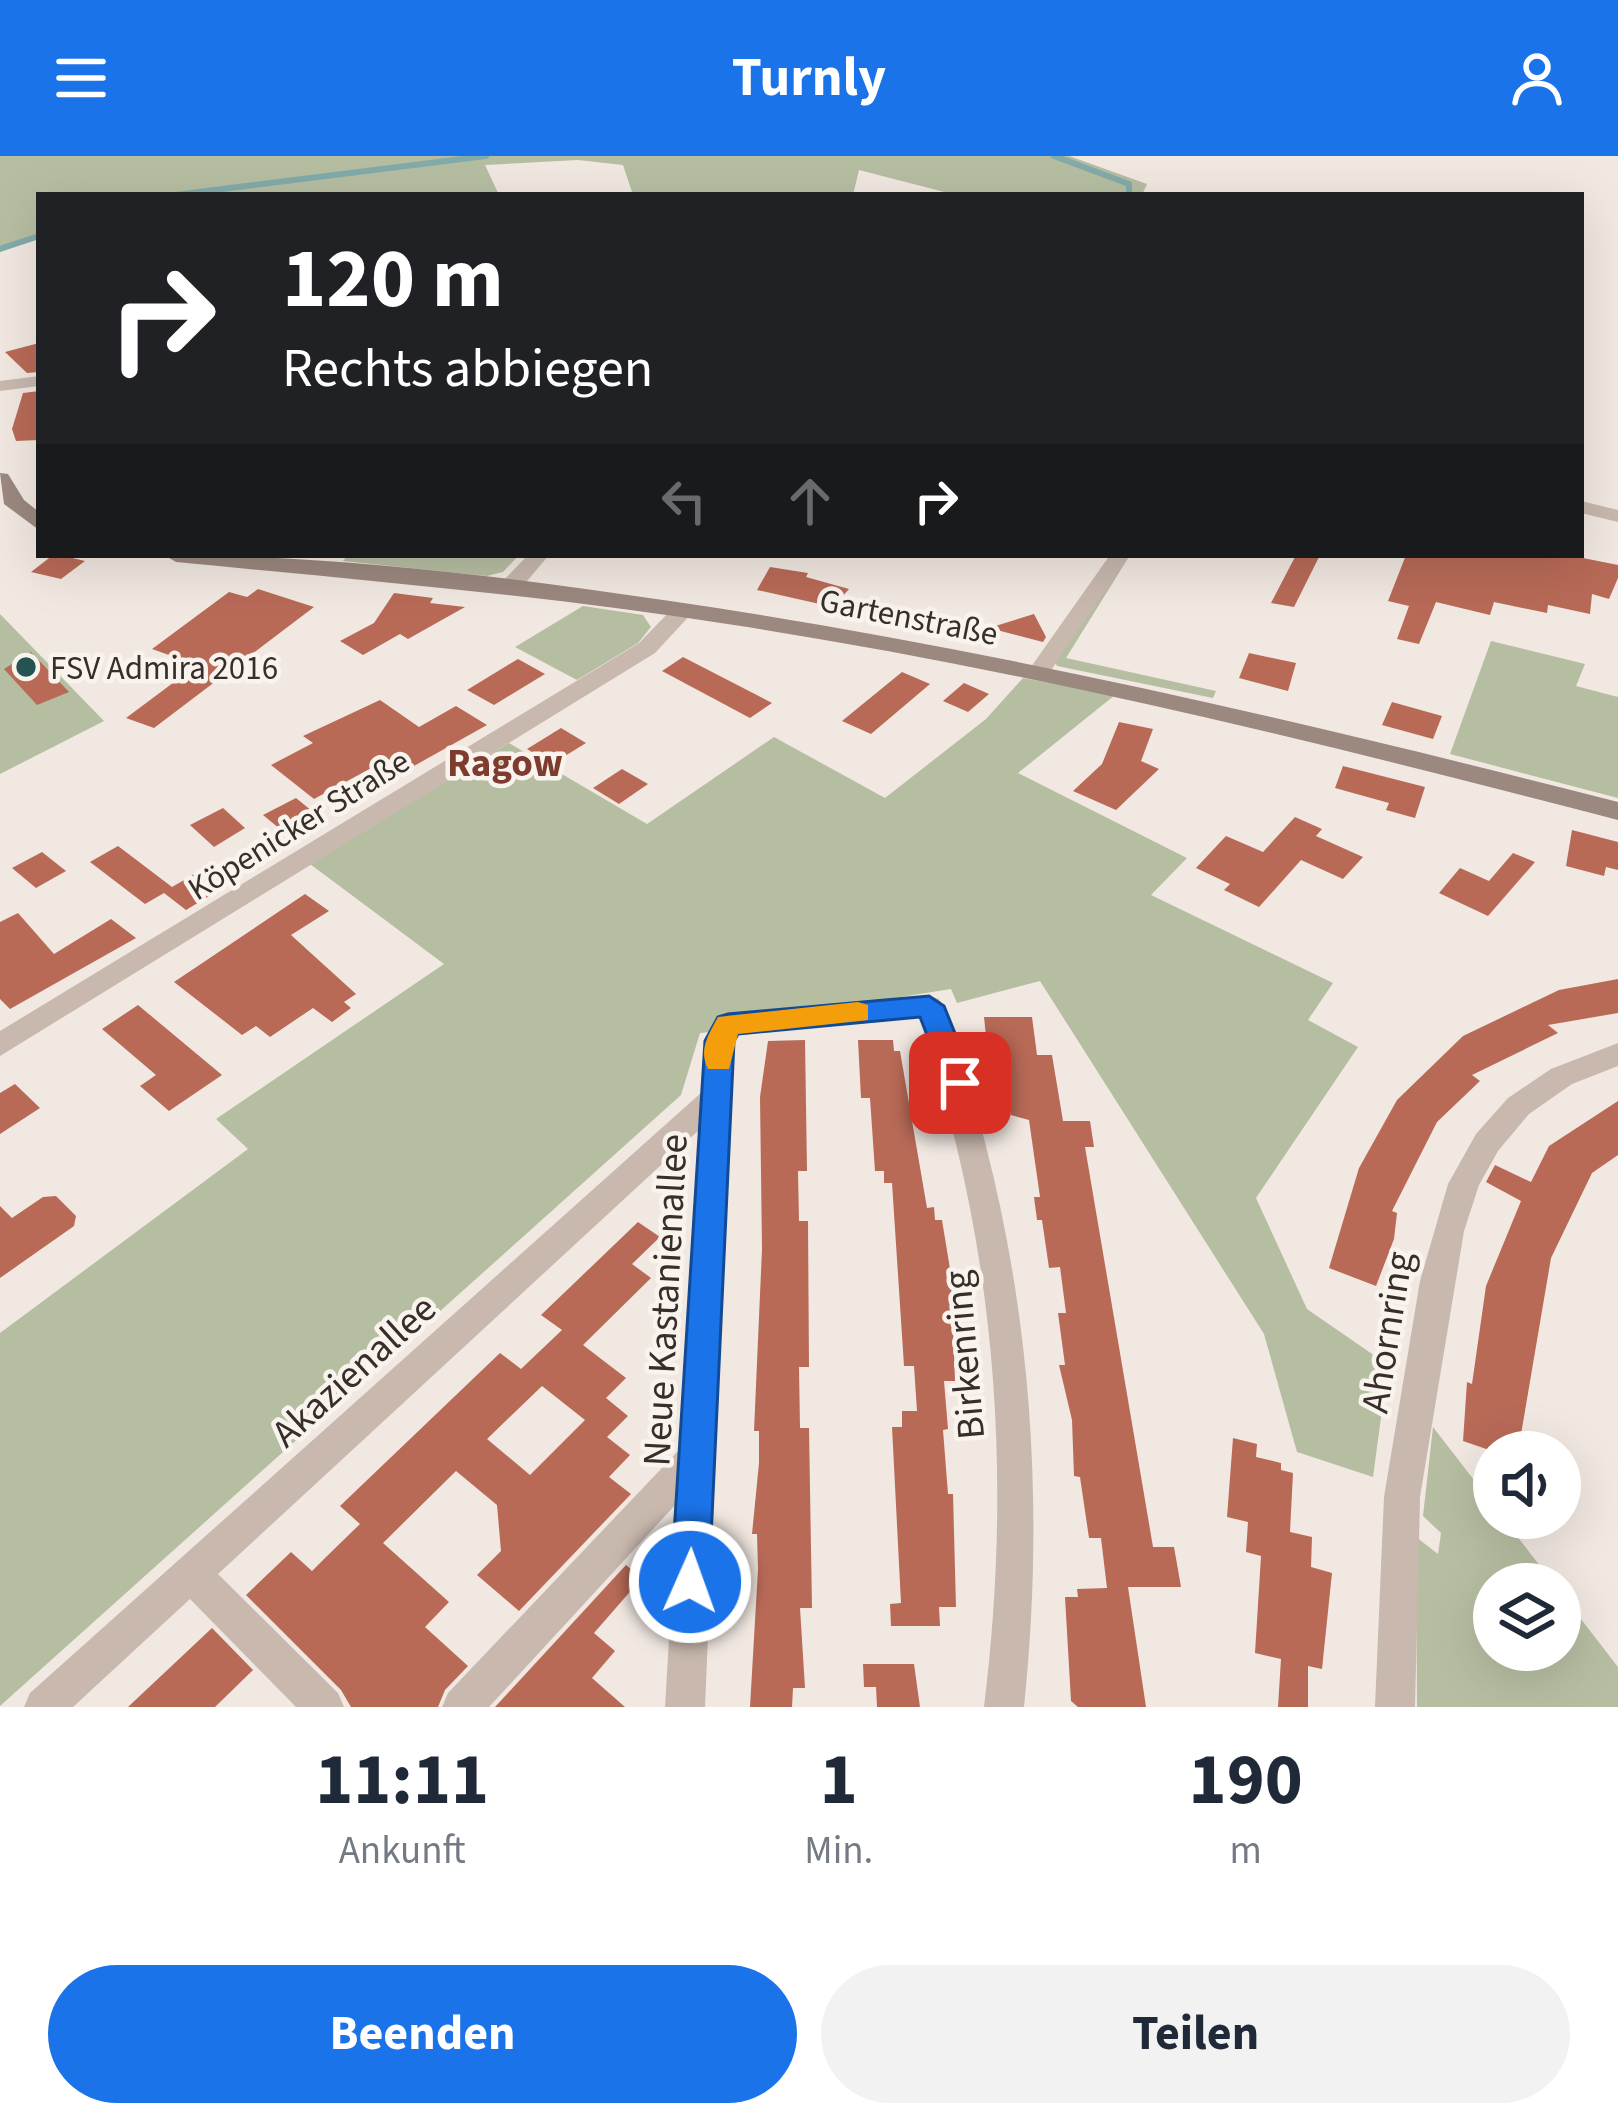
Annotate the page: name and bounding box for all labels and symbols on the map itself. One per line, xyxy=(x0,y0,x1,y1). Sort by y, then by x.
street label: Gartenstraße xyxy=(816,577,1002,658)
place label: FSV Admira 2016 xyxy=(50,645,278,692)
marker: FSV Admira 2016 xyxy=(13,654,39,680)
district label: Ragow xyxy=(447,736,563,792)
street label: Köpenicker Straße xyxy=(179,738,419,912)
pin xyxy=(909,1032,1011,1134)
street label: Neue Kastanienallee xyxy=(629,1133,703,1468)
street label: Ahornring xyxy=(1348,1247,1428,1417)
street label: Birkenring xyxy=(930,1268,1000,1442)
street label: Akazienallee xyxy=(259,1282,449,1461)
position arrow xyxy=(627,1519,753,1645)

